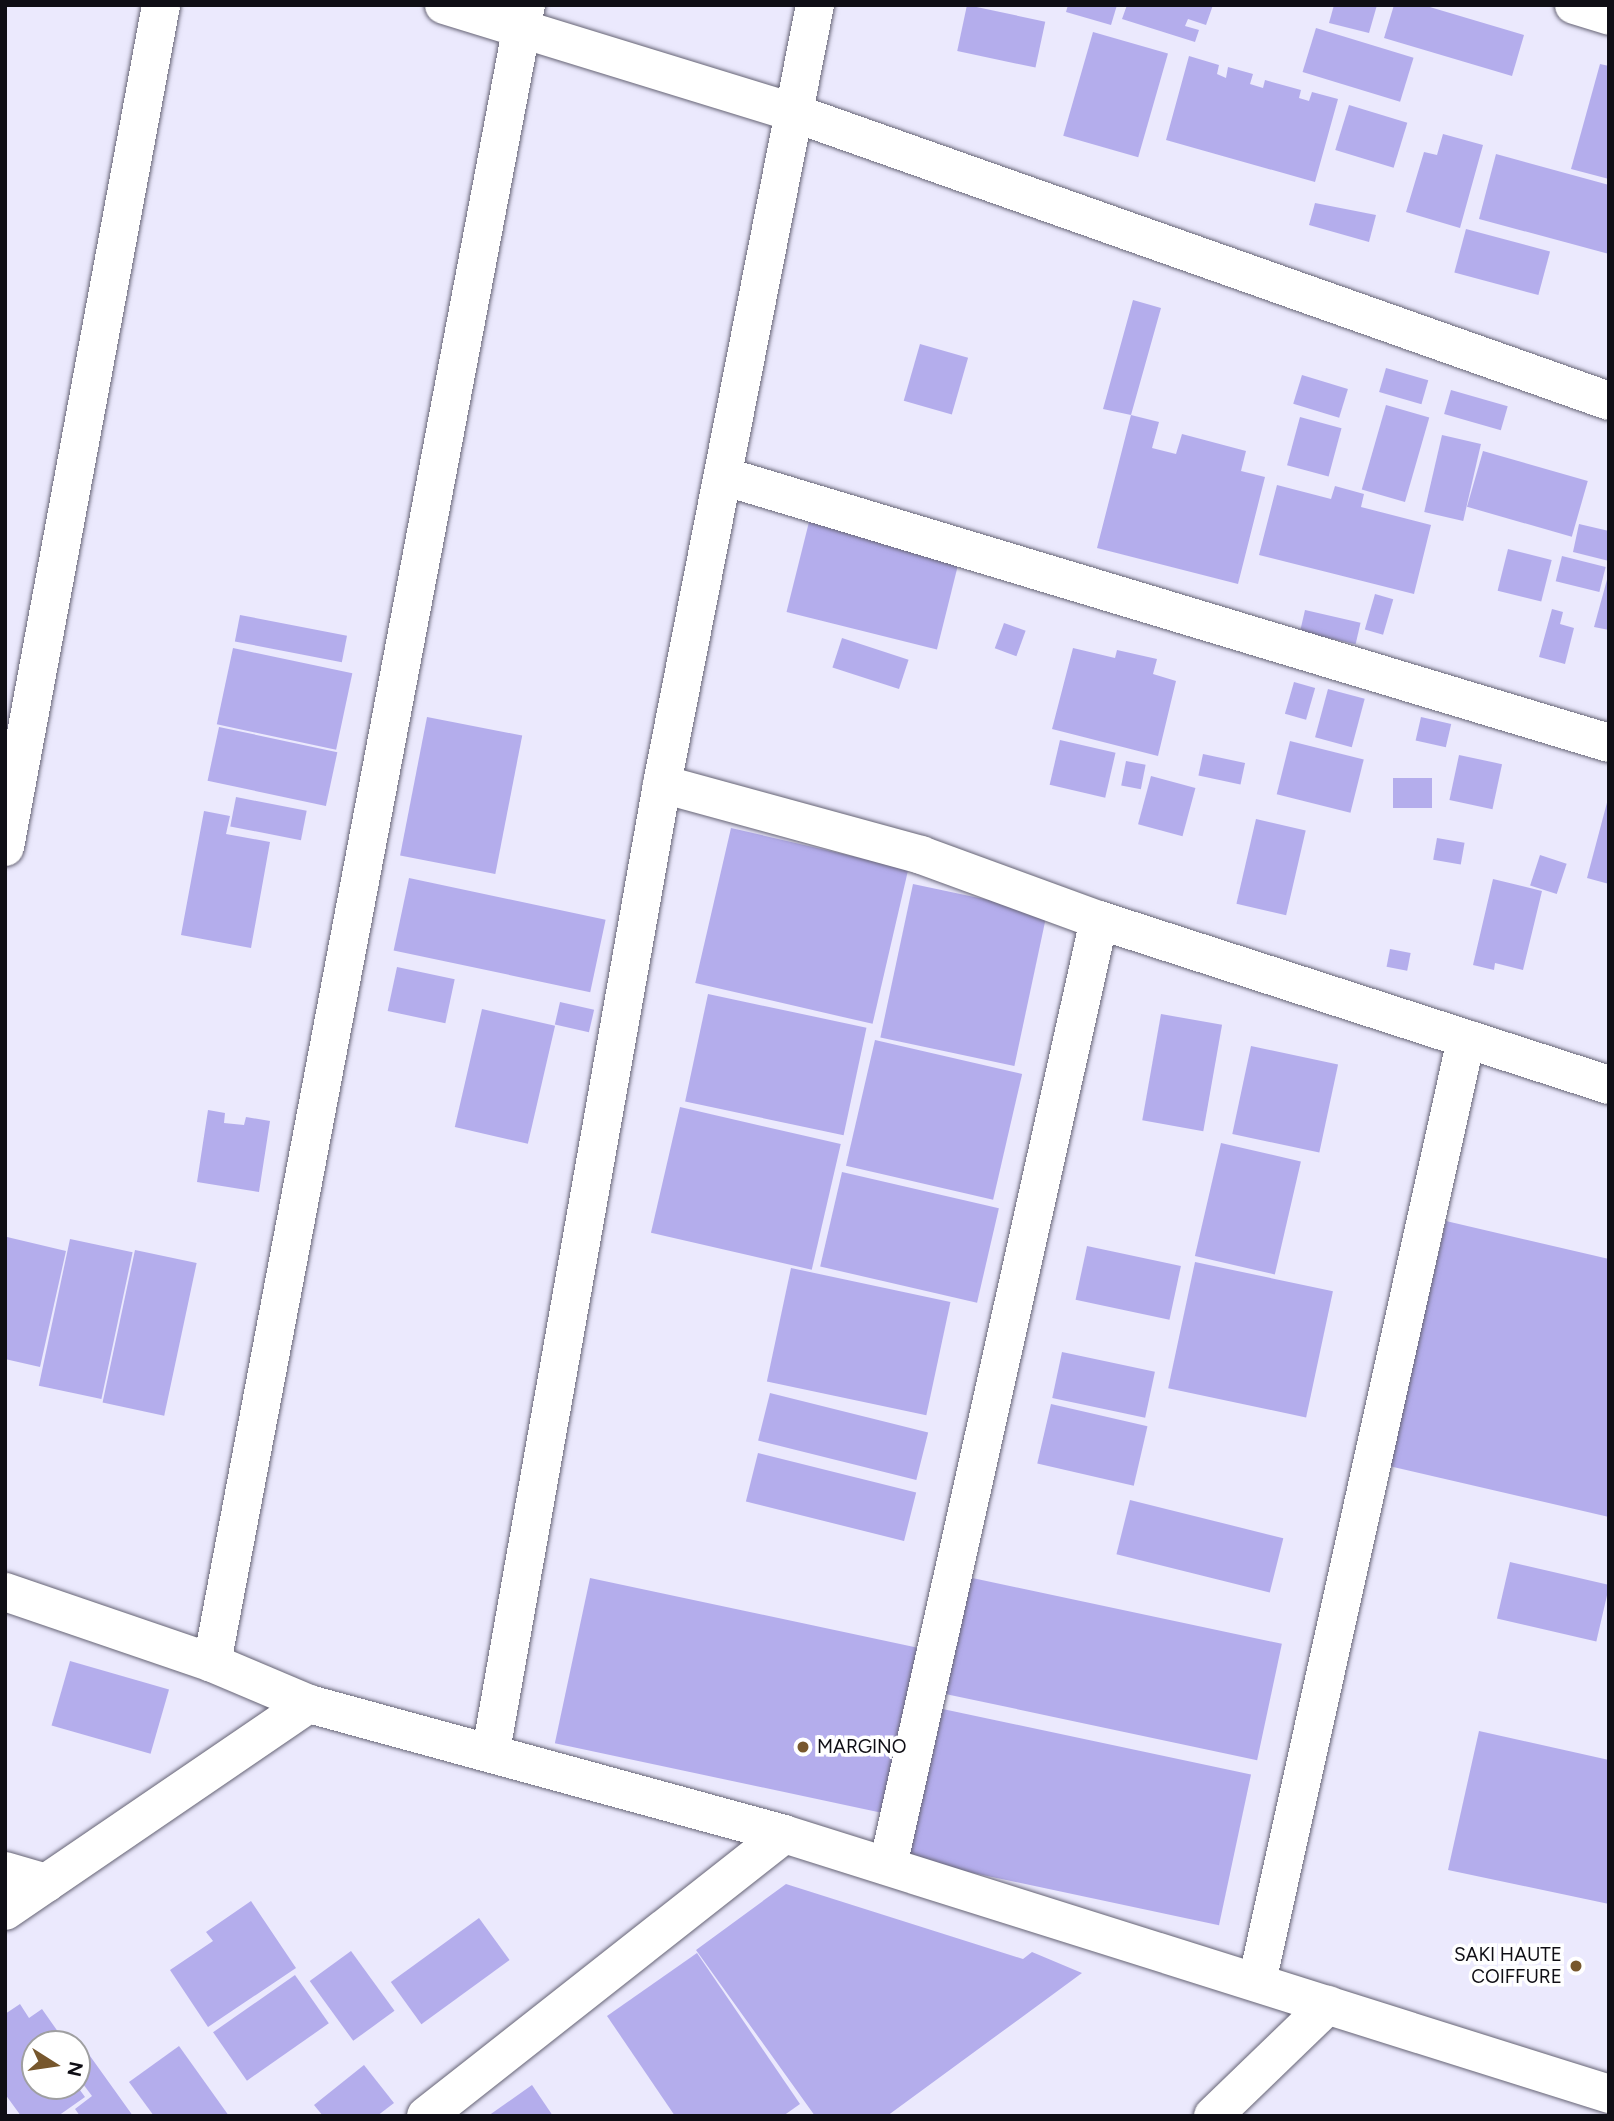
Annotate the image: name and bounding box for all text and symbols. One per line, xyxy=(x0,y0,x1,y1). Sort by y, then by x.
place label: MARGINO xyxy=(817,1736,907,1758)
marker: MARGINO xyxy=(795,1739,811,1755)
place label: SAKI HAUTE COIFFURE xyxy=(1454,1944,1562,1988)
marker: SAKI HAUTE COIFFURE xyxy=(1568,1958,1584,1974)
north arrow xyxy=(21,2030,91,2100)
text: N xyxy=(62,2059,88,2079)

